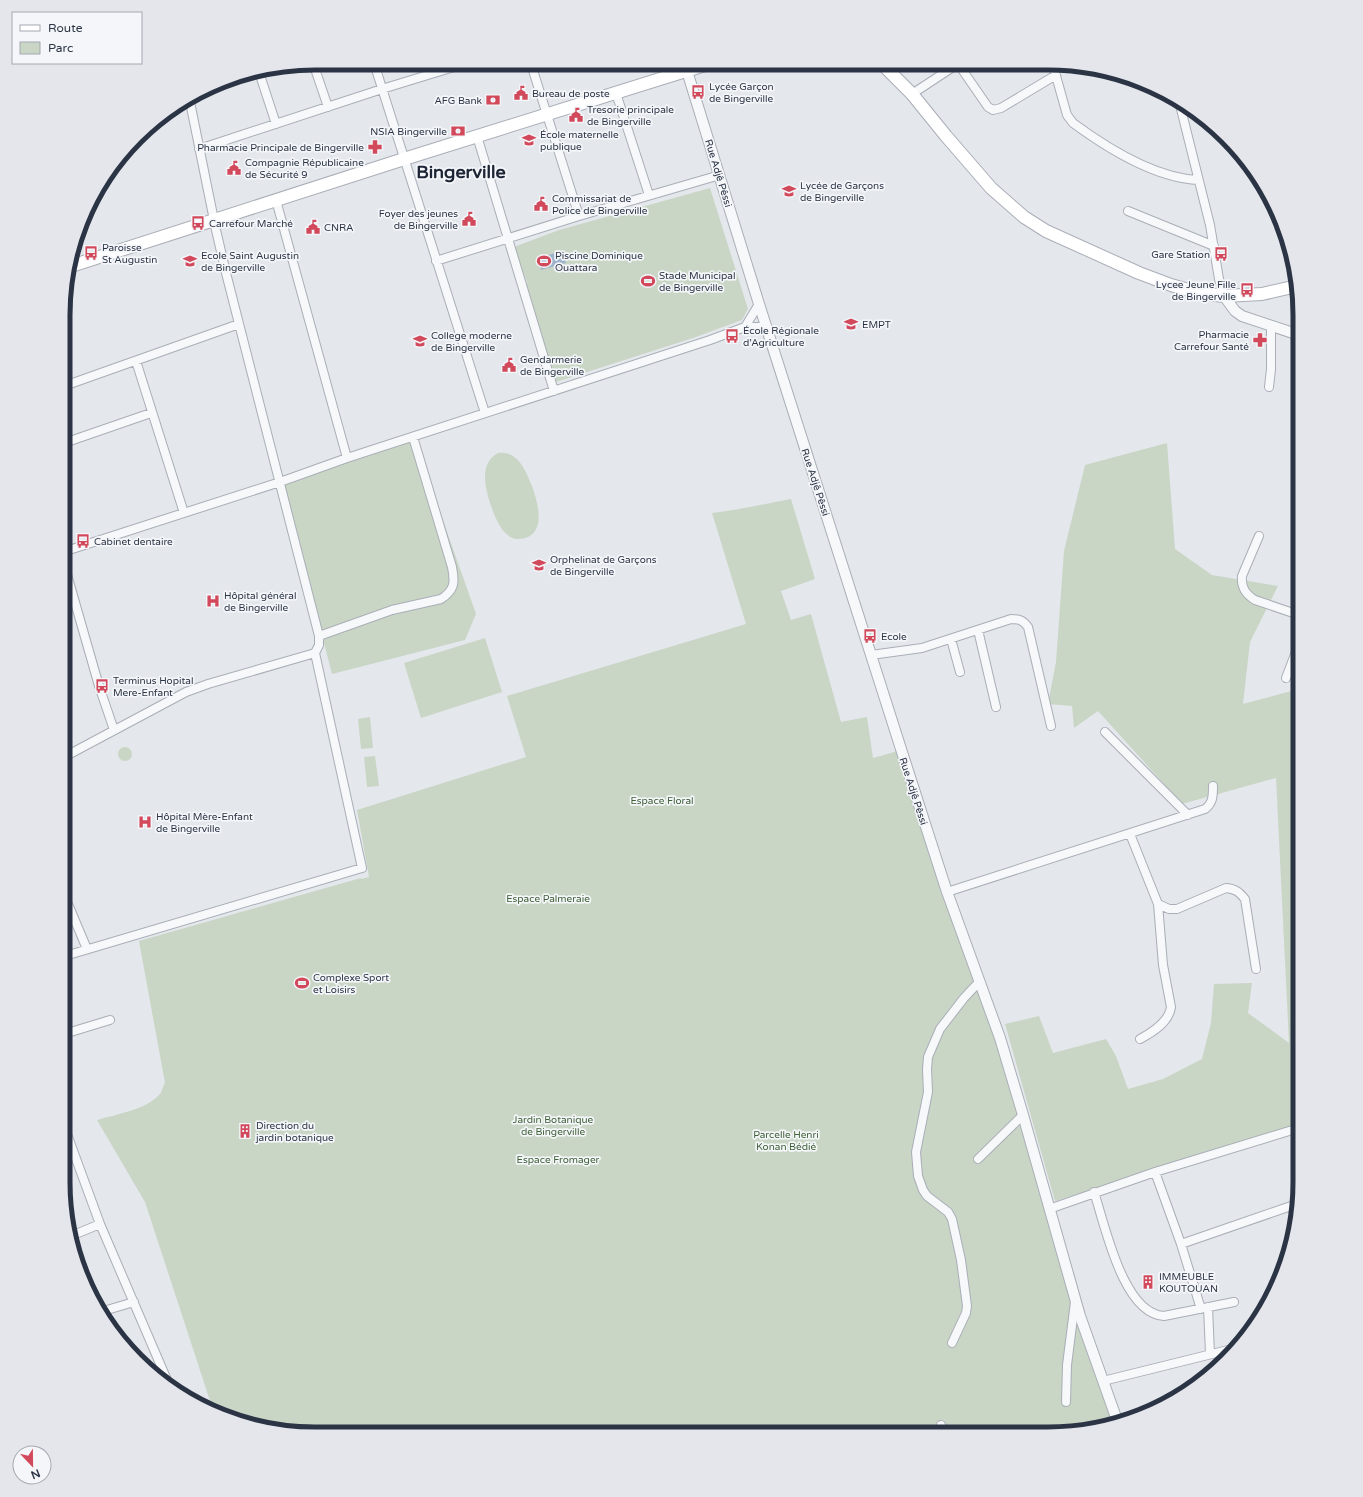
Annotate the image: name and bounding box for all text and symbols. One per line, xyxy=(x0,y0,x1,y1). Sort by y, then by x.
legend xyxy=(12,12,142,64)
text: Route xyxy=(48,21,83,35)
text: Parc xyxy=(48,41,73,55)
place label: Lycée Garçon de Bingerville xyxy=(709,81,774,105)
bus stop icon: Lycée Garçon de Bingerville xyxy=(690,84,706,100)
public building icon: Bureau de poste xyxy=(513,85,529,101)
place label: Bureau de poste xyxy=(532,88,610,100)
bank icon: AFG Bank xyxy=(485,92,501,108)
place label: AFG Bank xyxy=(434,95,483,107)
place label: Tresorie principale de Bingerville xyxy=(587,104,674,128)
public building icon: Tresorie principale de Bingerville xyxy=(568,107,584,123)
bank icon: NSIA Bingerville xyxy=(450,123,466,139)
place label: NSIA Bingerville xyxy=(370,126,447,138)
place label: École maternelle publique xyxy=(540,129,619,153)
school or university icon: École maternelle publique xyxy=(521,132,537,148)
street label: Rue Adjê Pêssi xyxy=(702,138,734,209)
pharmacy icon: Pharmacie Principale de Bingerville xyxy=(367,139,383,155)
place label: Pharmacie Principale de Bingerville xyxy=(197,142,364,154)
place label: Compagnie Républicaine de Sécurité 9 xyxy=(245,157,364,181)
public building icon: Compagnie Républicaine de Sécurité 9 xyxy=(226,160,242,176)
district label: Bingerville xyxy=(416,161,506,183)
place label: Lycée de Garçons de Bingerville xyxy=(800,180,884,204)
school or university icon: Lycée de Garçons de Bingerville xyxy=(781,183,797,199)
place label: Commissariat de Police de Bingerville xyxy=(552,193,648,217)
public building icon: Commissariat de Police de Bingerville xyxy=(533,196,549,212)
place label: Foyer des jeunes de Bingerville xyxy=(379,208,458,232)
public building icon: Foyer des jeunes de Bingerville xyxy=(461,211,477,227)
bus stop icon: Carrefour Marché xyxy=(190,215,206,231)
place label: Carrefour Marché xyxy=(209,218,293,230)
public building icon: CNRA xyxy=(305,219,321,235)
place label: CNRA xyxy=(324,222,354,234)
place label: Paroisse St Augustin xyxy=(102,242,157,266)
bus stop icon: Paroisse St Augustin xyxy=(83,245,99,261)
bus stop icon: Gare Station xyxy=(1213,246,1229,262)
place label: Gare Station xyxy=(1151,249,1210,261)
place label: Ecole Saint Augustin de Bingerville xyxy=(201,250,299,274)
place label: Piscine Dominique Ouattara xyxy=(555,250,643,274)
school or university icon: Ecole Saint Augustin de Bingerville xyxy=(182,253,198,269)
sports icon: Piscine Dominique Ouattara xyxy=(536,253,552,269)
place label: Stade Municipal de Bingerville xyxy=(659,270,735,294)
sports icon: Stade Municipal de Bingerville xyxy=(640,273,656,289)
place label: Lycee Jeune Fille de Bingerville xyxy=(1156,279,1236,303)
bus stop icon: Lycee Jeune Fille de Bingerville xyxy=(1239,282,1255,298)
school or university icon: EMPT xyxy=(843,316,859,332)
place label: EMPT xyxy=(862,319,891,331)
place label: École Régionale d’Agriculture xyxy=(743,325,819,349)
bus stop icon: École Régionale d’Agriculture xyxy=(724,328,740,344)
place label: Pharmacie Carrefour Santé xyxy=(1174,329,1249,353)
place label: College moderne de Bingerville xyxy=(431,330,512,354)
pharmacy icon: Pharmacie Carrefour Santé xyxy=(1252,332,1268,348)
school or university icon: College moderne de Bingerville xyxy=(412,333,428,349)
place label: Gendarmerie de Bingerville xyxy=(520,354,585,378)
public building icon: Gendarmerie de Bingerville xyxy=(501,357,517,373)
street label: Rue Adjê Pêssi xyxy=(798,447,832,518)
bus stop icon: Cabinet dentaire xyxy=(75,533,91,549)
place label: Cabinet dentaire xyxy=(94,536,173,548)
place label: Orphelinat de Garçons de Bingerville xyxy=(550,554,657,578)
school or university icon: Orphelinat de Garçons de Bingerville xyxy=(531,557,547,573)
place label: Hôpital général de Bingerville xyxy=(224,590,296,614)
hospital icon: Hôpital général de Bingerville xyxy=(205,593,221,609)
bus stop icon: Ecole xyxy=(862,628,878,644)
place label: Ecole xyxy=(881,631,907,643)
place label: Terminus Hopital Mere-Enfant xyxy=(113,675,193,699)
bus stop icon: Terminus Hopital Mere-Enfant xyxy=(94,678,110,694)
street label: Rue Adjê Pêssi xyxy=(896,756,930,827)
park label: Espace Floral xyxy=(630,795,694,807)
place label: Hôpital Mère-Enfant de Bingerville xyxy=(156,811,253,835)
hospital icon: Hôpital Mère-Enfant de Bingerville xyxy=(137,814,153,830)
park label: Espace Palmeraie xyxy=(506,893,590,905)
place label: Complexe Sport et Loisirs xyxy=(313,972,389,996)
sports icon: Complexe Sport et Loisirs xyxy=(294,975,310,991)
park label: Jardin Botanique de Bingerville xyxy=(513,1114,594,1138)
place label: Direction du jardin botanique xyxy=(255,1120,334,1144)
building icon: Direction du jardin botanique xyxy=(237,1123,253,1139)
park label: Parcelle Henri Konan Bédié xyxy=(753,1129,819,1153)
park label: Espace Fromager xyxy=(517,1154,600,1166)
place label: IMMEUBLE KOUTOUAN xyxy=(1159,1271,1218,1295)
building icon: IMMEUBLE KOUTOUAN xyxy=(1140,1274,1156,1290)
north arrow xyxy=(12,1445,52,1485)
text: N xyxy=(29,1466,42,1481)

